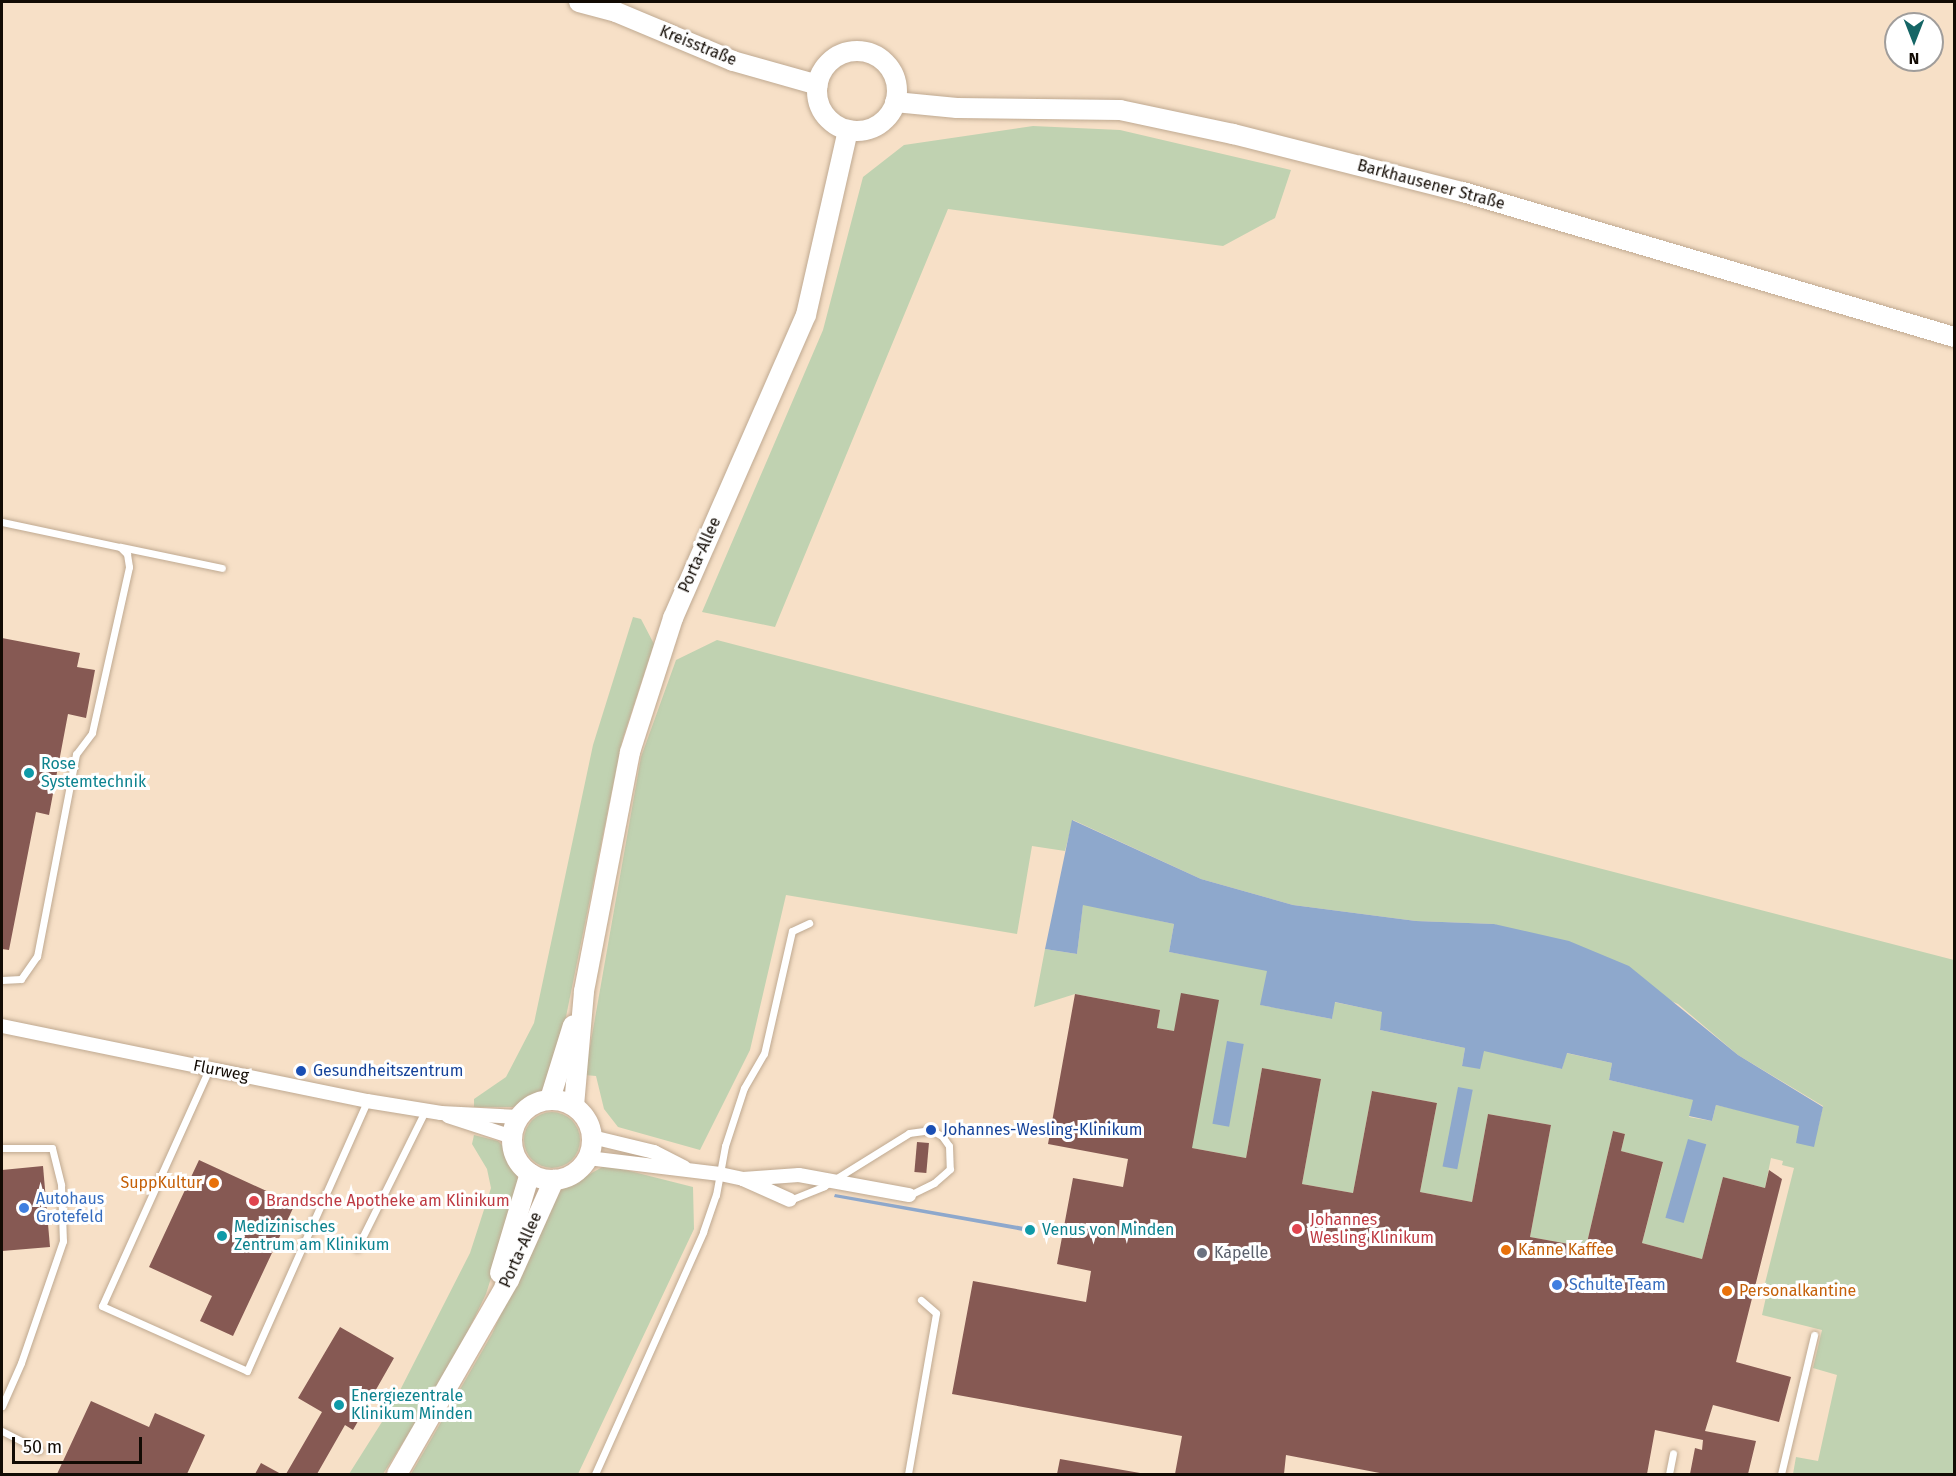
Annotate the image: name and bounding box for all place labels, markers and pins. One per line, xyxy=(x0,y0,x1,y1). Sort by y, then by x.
place label: Rose Systemtechnik xyxy=(41,754,146,792)
marker: Rose Systemtechnik xyxy=(22,766,36,780)
place label: Gesundheitszentrum xyxy=(313,1061,463,1081)
marker: Gesundheitszentrum xyxy=(294,1064,308,1078)
place label: Johannes-Wesling-Klinikum xyxy=(943,1120,1143,1140)
marker: Johannes-Wesling-Klinikum xyxy=(924,1123,938,1137)
place label: SuppKultur xyxy=(120,1173,202,1193)
marker: SuppKultur xyxy=(207,1176,221,1190)
place label: Autohaus Grotefeld xyxy=(36,1189,104,1227)
place label: Brandsche Apotheke am Klinikum xyxy=(266,1191,510,1211)
marker: Brandsche Apotheke am Klinikum xyxy=(247,1194,261,1208)
marker: Autohaus Grotefeld xyxy=(17,1201,31,1215)
place label: Johannes Wesling Klinikum xyxy=(1310,1210,1434,1248)
place label: Medizinisches Zentrum am Klinikum xyxy=(234,1217,390,1255)
place label: Venus von Minden xyxy=(1042,1220,1174,1240)
marker: Johannes Wesling Klinikum xyxy=(1288,1220,1306,1238)
marker: Venus von Minden xyxy=(1023,1223,1037,1237)
marker: Medizinisches Zentrum am Klinikum xyxy=(215,1229,229,1243)
place label: Kanne Kaffee xyxy=(1518,1240,1614,1260)
place label: Kapelle xyxy=(1214,1243,1268,1263)
marker: Kanne Kaffee xyxy=(1499,1243,1513,1257)
marker: Kapelle xyxy=(1195,1246,1209,1260)
place label: Schulte Team xyxy=(1569,1275,1666,1295)
marker: Schulte Team xyxy=(1550,1278,1564,1292)
place label: Personalkantine xyxy=(1739,1281,1856,1301)
marker: Personalkantine xyxy=(1720,1284,1734,1298)
place label: Energiezentrale Klinikum Minden xyxy=(351,1386,473,1424)
marker: Energiezentrale Klinikum Minden xyxy=(332,1398,346,1412)

